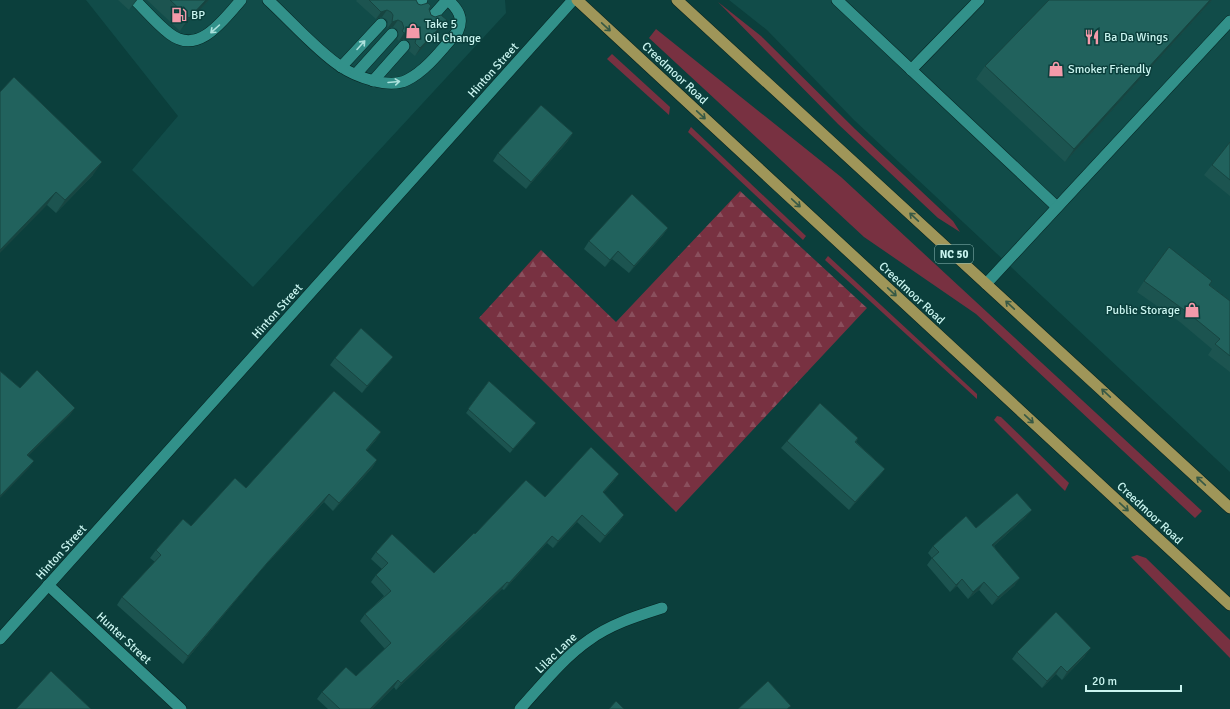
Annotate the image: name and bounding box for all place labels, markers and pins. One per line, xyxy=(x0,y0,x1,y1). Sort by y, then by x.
fuel station icon: BP xyxy=(170,6,188,24)
place label: BP xyxy=(191,8,205,23)
place label: Take 5 Oil Change xyxy=(425,17,481,46)
shop icon: Take 5 Oil Change xyxy=(404,22,422,40)
restaurant icon: Ba Da Wings xyxy=(1083,28,1101,46)
place label: Ba Da Wings xyxy=(1104,30,1168,45)
shop icon: Smoker Friendly xyxy=(1047,60,1065,78)
place label: Smoker Friendly xyxy=(1068,62,1151,77)
shop icon: Public Storage xyxy=(1183,301,1201,319)
place label: Public Storage xyxy=(1106,303,1180,318)

